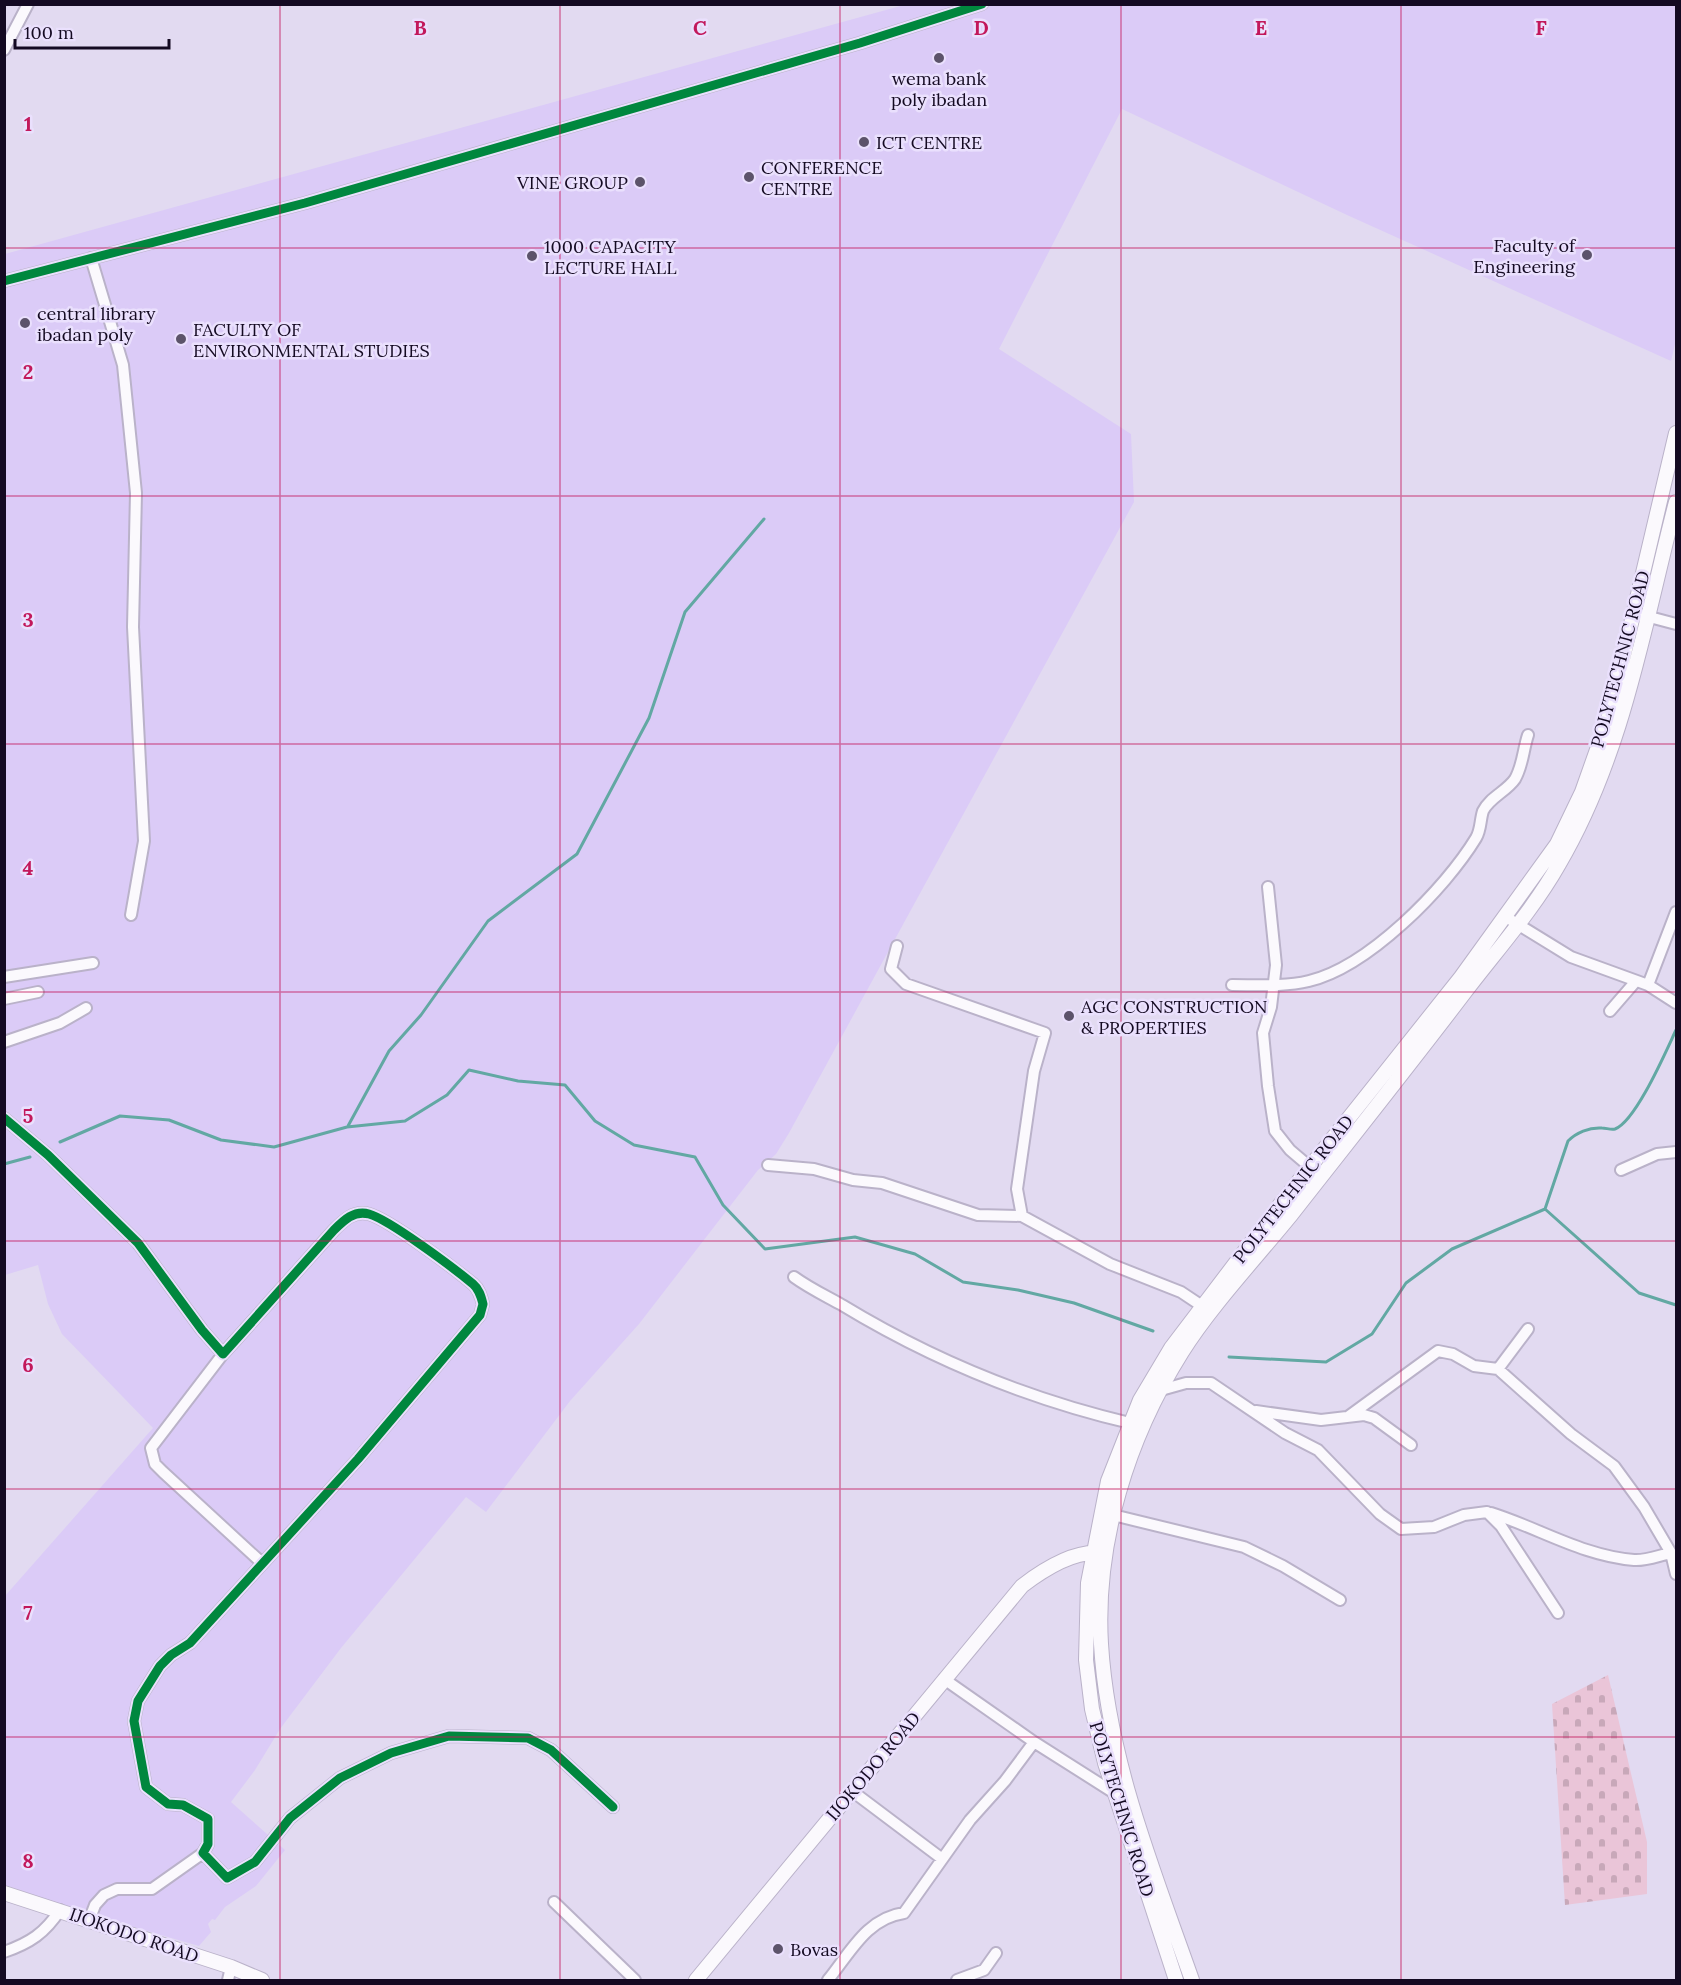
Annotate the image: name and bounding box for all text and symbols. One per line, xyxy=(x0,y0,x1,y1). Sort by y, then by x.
scale bar xyxy=(15,12,170,50)
text: B xyxy=(413,15,427,40)
text: C xyxy=(693,15,707,40)
text: D xyxy=(973,15,989,40)
text: E xyxy=(1255,15,1267,40)
text: F xyxy=(1535,15,1547,40)
text: 100 m xyxy=(24,21,74,44)
marker: wema bank poly ibadan xyxy=(932,51,946,65)
place label: wema bank poly ibadan xyxy=(891,67,987,111)
text: 1 xyxy=(24,111,32,136)
place label: ICT CENTRE xyxy=(876,131,982,154)
marker: ICT CENTRE xyxy=(857,135,871,149)
place label: CONFERENCE CENTRE xyxy=(761,156,882,200)
marker: CONFERENCE CENTRE xyxy=(742,170,756,184)
place label: VINE GROUP xyxy=(516,171,628,194)
marker: VINE GROUP xyxy=(633,175,647,189)
place label: Faculty of Engineering xyxy=(1473,234,1577,278)
place label: 1000 CAPACITY LECTURE HALL xyxy=(544,235,677,279)
marker: Faculty of Engineering xyxy=(1580,248,1594,262)
marker: 1000 CAPACITY LECTURE HALL xyxy=(525,249,539,263)
place label: central library ibadan poly xyxy=(37,302,156,346)
marker: central library ibadan poly xyxy=(18,316,32,330)
place label: FACULTY OF ENVIRONMENTAL STUDIES xyxy=(193,318,430,362)
marker: FACULTY OF ENVIRONMENTAL STUDIES xyxy=(174,332,188,346)
text: 2 xyxy=(23,359,33,384)
street label: POLYTECHNIC ROAD xyxy=(1585,568,1655,750)
text: 3 xyxy=(22,607,34,632)
text: 4 xyxy=(23,855,34,880)
place label: AGC CONSTRUCTION & PROPERTIES xyxy=(1080,995,1268,1039)
marker: AGC CONSTRUCTION & PROPERTIES xyxy=(1062,1009,1076,1023)
text: 5 xyxy=(23,1103,34,1128)
street label: POLYTECHNIC ROAD xyxy=(1228,1110,1358,1268)
text: 6 xyxy=(22,1352,34,1377)
text: 7 xyxy=(23,1600,33,1625)
street label: IJOKODO ROAD xyxy=(821,1707,925,1825)
street label: POLYTECHNIC ROAD xyxy=(1084,1719,1160,1899)
text: 8 xyxy=(22,1848,34,1873)
street label: IJOKODO ROAD xyxy=(66,1902,202,1968)
place label: Bovas xyxy=(790,1938,838,1961)
marker: Bovas xyxy=(771,1942,785,1956)

